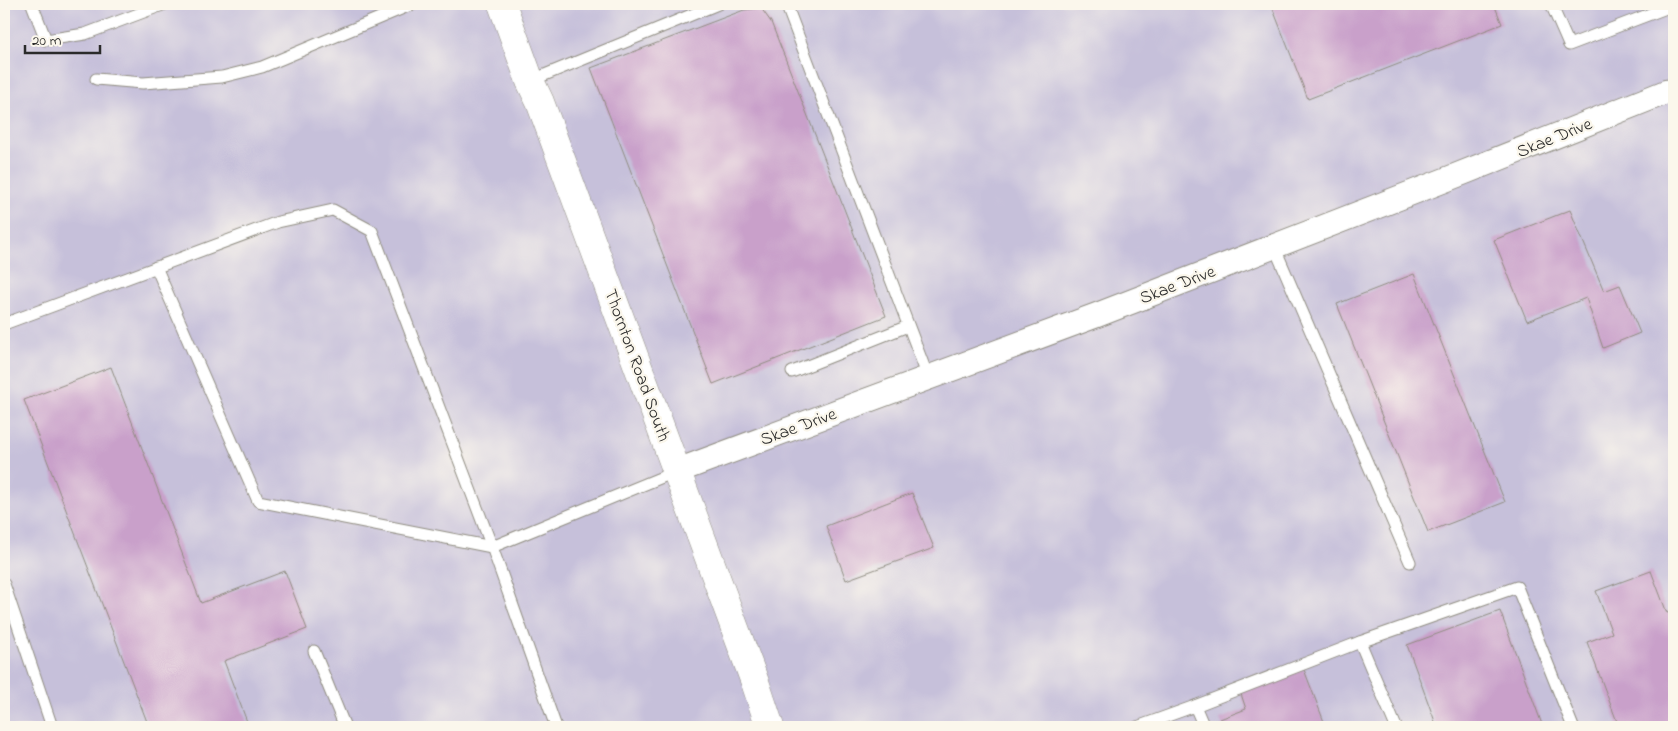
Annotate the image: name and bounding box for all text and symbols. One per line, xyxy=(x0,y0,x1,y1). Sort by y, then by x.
scale bar xyxy=(25,22,100,54)
text: 20 m xyxy=(32,30,62,52)
street label: Skae Drive xyxy=(1513,112,1597,166)
street label: Skae Drive xyxy=(1136,259,1220,312)
street label: Thornton Road South xyxy=(596,286,676,446)
street label: Skae Drive xyxy=(757,402,841,454)

